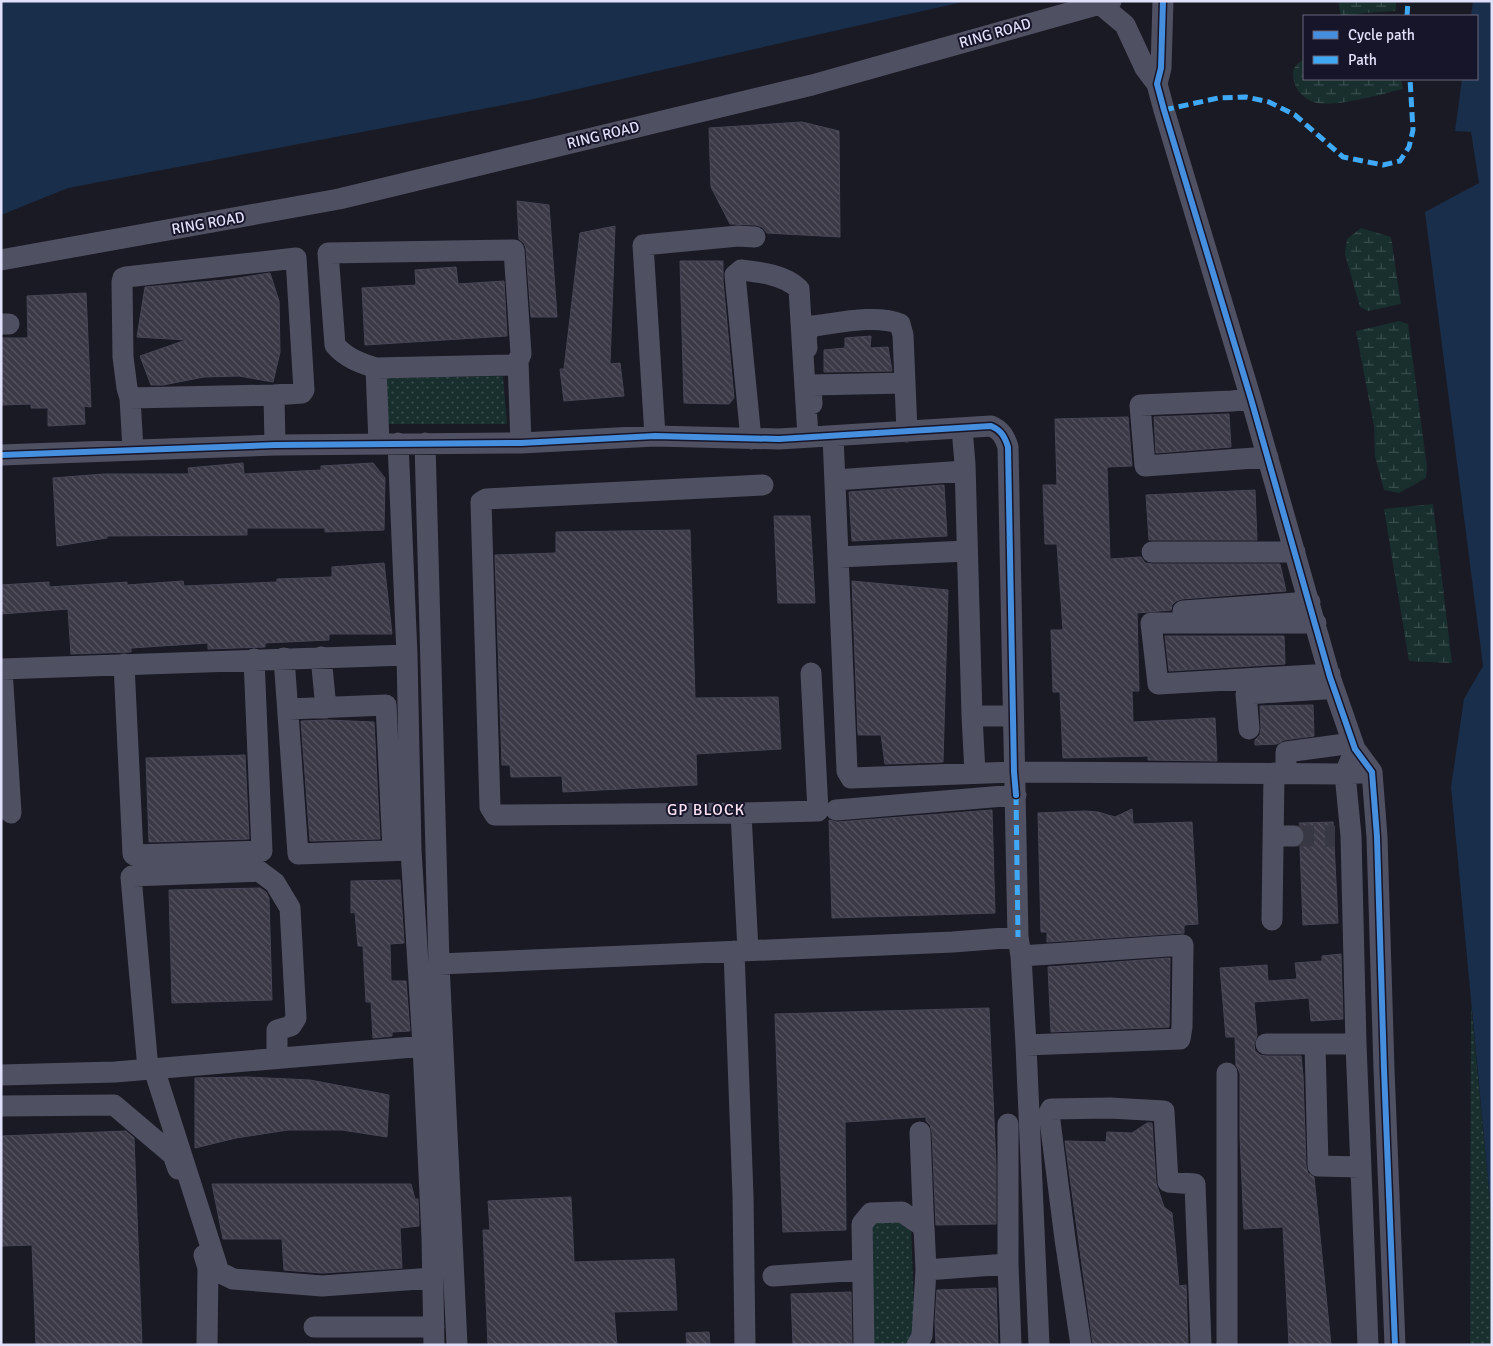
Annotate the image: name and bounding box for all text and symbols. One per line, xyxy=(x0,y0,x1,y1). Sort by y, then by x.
street label: RING ROAD xyxy=(957,14,1033,52)
legend xyxy=(1303,15,1478,80)
text: Cycle path xyxy=(1348,26,1415,44)
text: Path xyxy=(1348,51,1377,69)
street label: RING ROAD xyxy=(565,117,641,153)
street label: RING ROAD xyxy=(170,208,246,238)
district label: GP BLOCK xyxy=(667,800,745,820)

